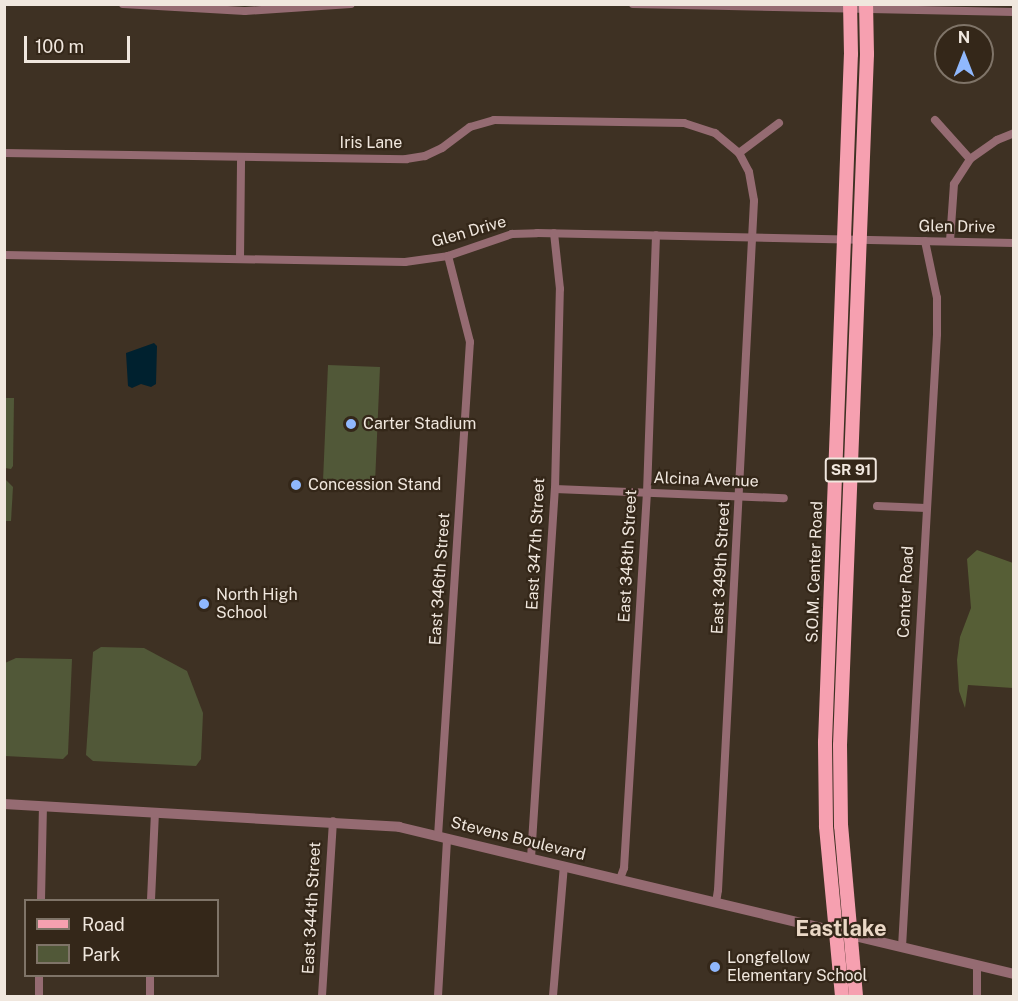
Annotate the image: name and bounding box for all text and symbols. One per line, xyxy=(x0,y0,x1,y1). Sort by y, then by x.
scale bar xyxy=(27,24,134,62)
north arrow xyxy=(934,24,994,84)
text: N xyxy=(958,28,970,47)
text: 100 m xyxy=(35,36,84,57)
street label: Iris Lane xyxy=(340,133,402,153)
street label: Glen Drive xyxy=(430,212,508,252)
street label: Glen Drive xyxy=(919,217,995,237)
place label: Carter Stadium xyxy=(363,414,476,434)
marker: Carter Stadium xyxy=(344,417,358,431)
road number: SR 91 xyxy=(824,458,878,482)
street label: Alcina Avenue xyxy=(653,469,759,491)
place label: Concession Stand xyxy=(308,475,441,495)
street label: East 347th Street xyxy=(523,477,549,611)
marker: Concession Stand xyxy=(289,478,303,492)
street label: East 348th Street xyxy=(615,489,641,623)
street label: East 349th Street xyxy=(708,501,734,635)
street label: S.O.M. Center Road xyxy=(803,501,827,643)
street label: East 346th Street xyxy=(426,512,454,646)
street label: Center Road xyxy=(894,546,918,638)
place label: North High School xyxy=(216,585,298,623)
marker: North High School xyxy=(197,597,211,611)
street label: Stevens Boulevard xyxy=(449,813,587,865)
street label: East 344th Street xyxy=(299,841,325,975)
legend xyxy=(24,899,219,977)
text: Road xyxy=(82,914,125,935)
district label: Eastlake xyxy=(795,916,887,942)
text: Park xyxy=(82,944,120,965)
place label: Longfellow Elementary School xyxy=(727,948,867,986)
marker: Longfellow Elementary School xyxy=(708,960,722,974)

